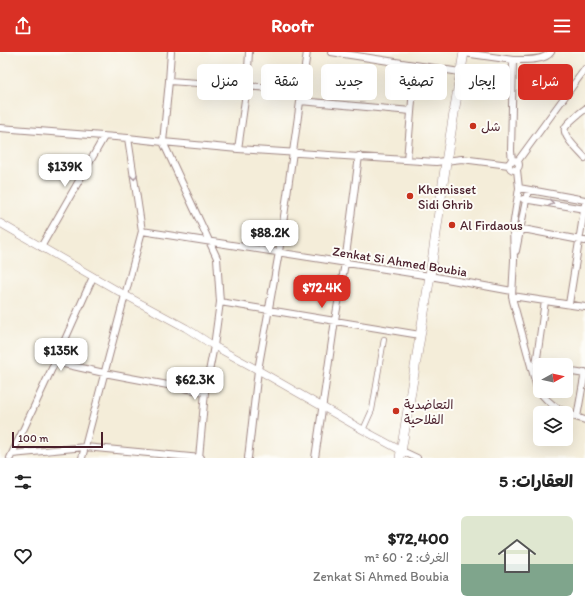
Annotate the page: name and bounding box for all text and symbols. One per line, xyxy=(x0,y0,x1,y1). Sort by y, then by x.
icon: share xyxy=(12,15,34,37)
text: Roofr xyxy=(271,15,314,37)
icon: menu xyxy=(551,15,573,37)
chip: منزل xyxy=(197,64,253,100)
chip: شقة xyxy=(261,64,313,100)
chip: جديد xyxy=(321,64,377,100)
chip: تصفية xyxy=(385,64,447,100)
chip: إيجار xyxy=(455,64,510,100)
chip: شراء xyxy=(518,64,573,100)
place label: شل xyxy=(481,119,500,134)
marker: شل xyxy=(468,121,478,131)
pin: $139K xyxy=(37,154,93,188)
text: $139K xyxy=(48,159,82,174)
one-way arrow xyxy=(129,174,137,180)
place label: Khemisset Sidi Ghrib xyxy=(418,182,476,212)
marker: Khemisset Sidi Ghrib xyxy=(405,191,415,201)
one-way arrow xyxy=(548,199,554,207)
place label: Al Firdaous xyxy=(460,218,523,233)
pin: $88.2K xyxy=(237,220,303,254)
marker: Al Firdaous xyxy=(447,220,457,230)
text: $88.2K xyxy=(250,225,290,240)
street label: Zenkat Si Ahmed Boubia xyxy=(332,243,469,280)
pin: $72.4K xyxy=(289,275,355,309)
text: $72.4K xyxy=(302,280,342,295)
pin: $135K xyxy=(33,338,89,372)
text: $135K xyxy=(44,343,78,358)
north arrow xyxy=(533,358,573,398)
map controls xyxy=(533,358,573,446)
pin: $62.3K xyxy=(162,367,228,401)
text: $62.3K xyxy=(176,372,214,387)
place label: التعاضدية الفلاحية xyxy=(404,397,454,428)
marker: التعاضدية الفلاحية xyxy=(391,406,401,416)
button: layers xyxy=(533,406,573,446)
scale bar xyxy=(12,430,103,449)
text: 100 m xyxy=(18,432,48,445)
icon: filters xyxy=(12,471,34,493)
text: العقارات: 5 xyxy=(499,471,573,491)
text: $72,400 xyxy=(388,528,449,548)
icon: home xyxy=(493,532,541,580)
icon: heart xyxy=(12,545,34,567)
text: الغرف: 2 · 60 m² xyxy=(364,550,449,565)
text: Zenkat Si Ahmed Boubia xyxy=(313,569,449,584)

